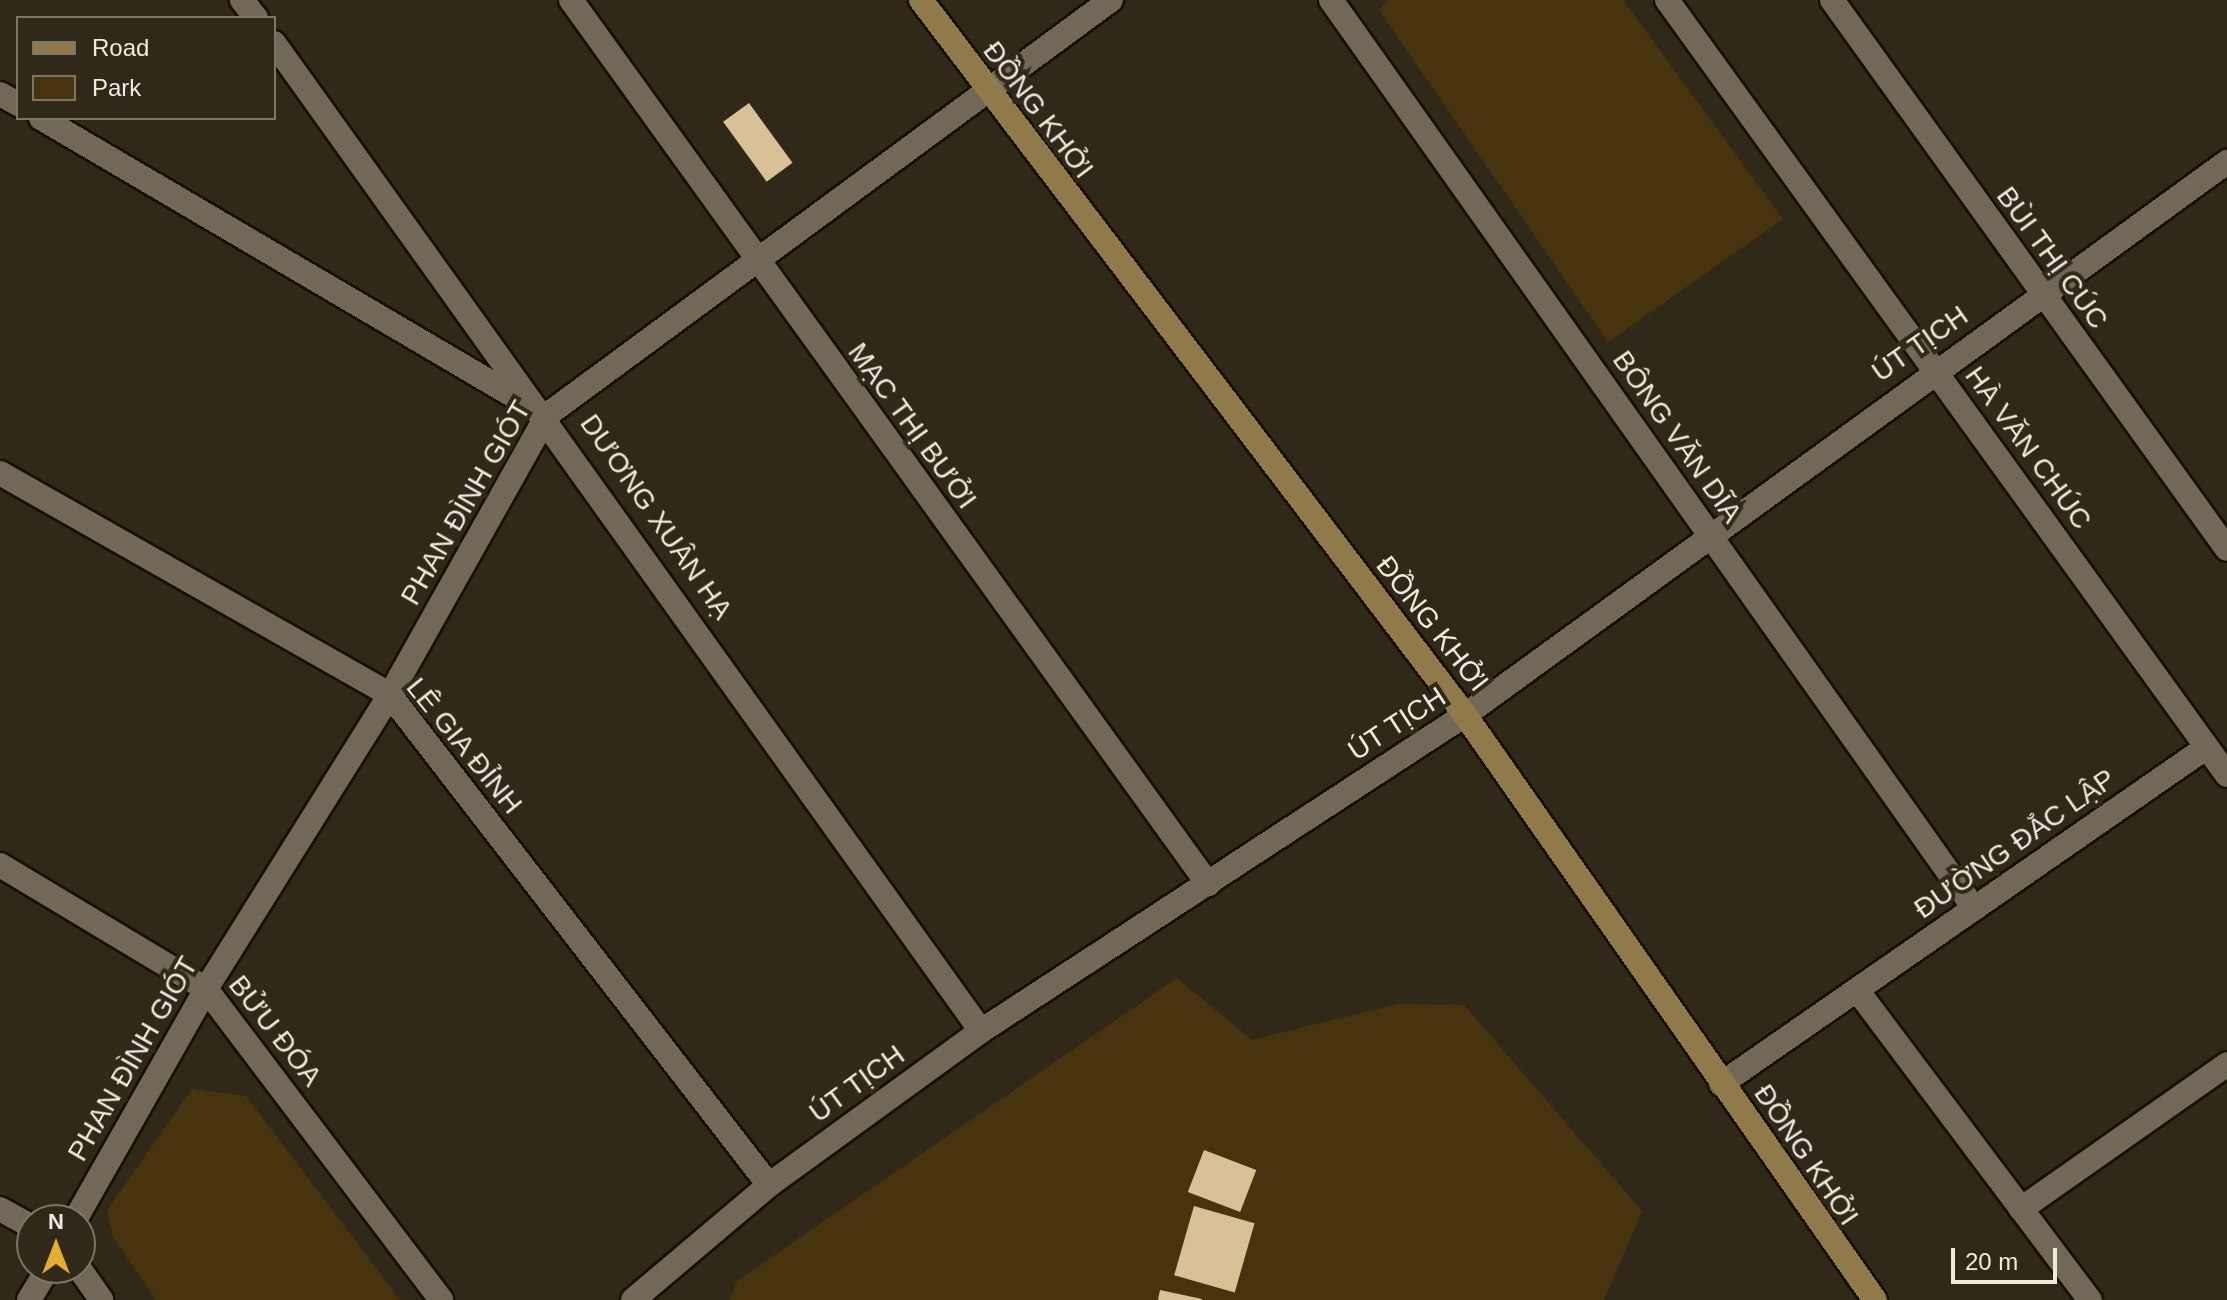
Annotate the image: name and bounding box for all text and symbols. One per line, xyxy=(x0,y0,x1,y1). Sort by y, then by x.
legend xyxy=(16,16,276,120)
text: Road xyxy=(92,34,149,61)
street label: ĐỒNG KHỞI xyxy=(976,35,1100,185)
text: Park xyxy=(92,74,141,101)
street label: BÙI THỊ CÚC xyxy=(1989,180,2115,336)
street label: ÚT TỊCH xyxy=(1865,299,1975,389)
street label: MẠC THỊ BƯỞI xyxy=(840,336,984,516)
street label: BÔNG VĂN DĨA xyxy=(1605,345,1749,529)
street label: HÀ VĂN CHÚC xyxy=(1958,360,2098,536)
street label: PHAN ĐÌNH GIÓT xyxy=(394,395,538,611)
street label: DƯƠNG XUÂN HẠ xyxy=(573,408,739,626)
street label: ĐỒNG KHỞI xyxy=(1369,550,1495,698)
street label: LÊ GIA ĐỈNH xyxy=(399,671,529,821)
street label: ÚT TỊCH xyxy=(1342,680,1452,768)
street label: ĐƯỜNG ĐẮC LẬP xyxy=(1908,762,2122,926)
street label: PHAN ĐÌNH GIÓT xyxy=(61,951,205,1167)
street label: BỬU ĐÓA xyxy=(221,969,329,1093)
street label: ÚT TỊCH xyxy=(802,1038,912,1130)
street label: ĐỒNG KHỞI xyxy=(1747,1078,1865,1232)
north arrow xyxy=(16,1204,96,1284)
text: N xyxy=(48,1209,64,1234)
scale bar xyxy=(1955,1232,2061,1282)
text: 20 m xyxy=(1965,1248,2018,1275)

